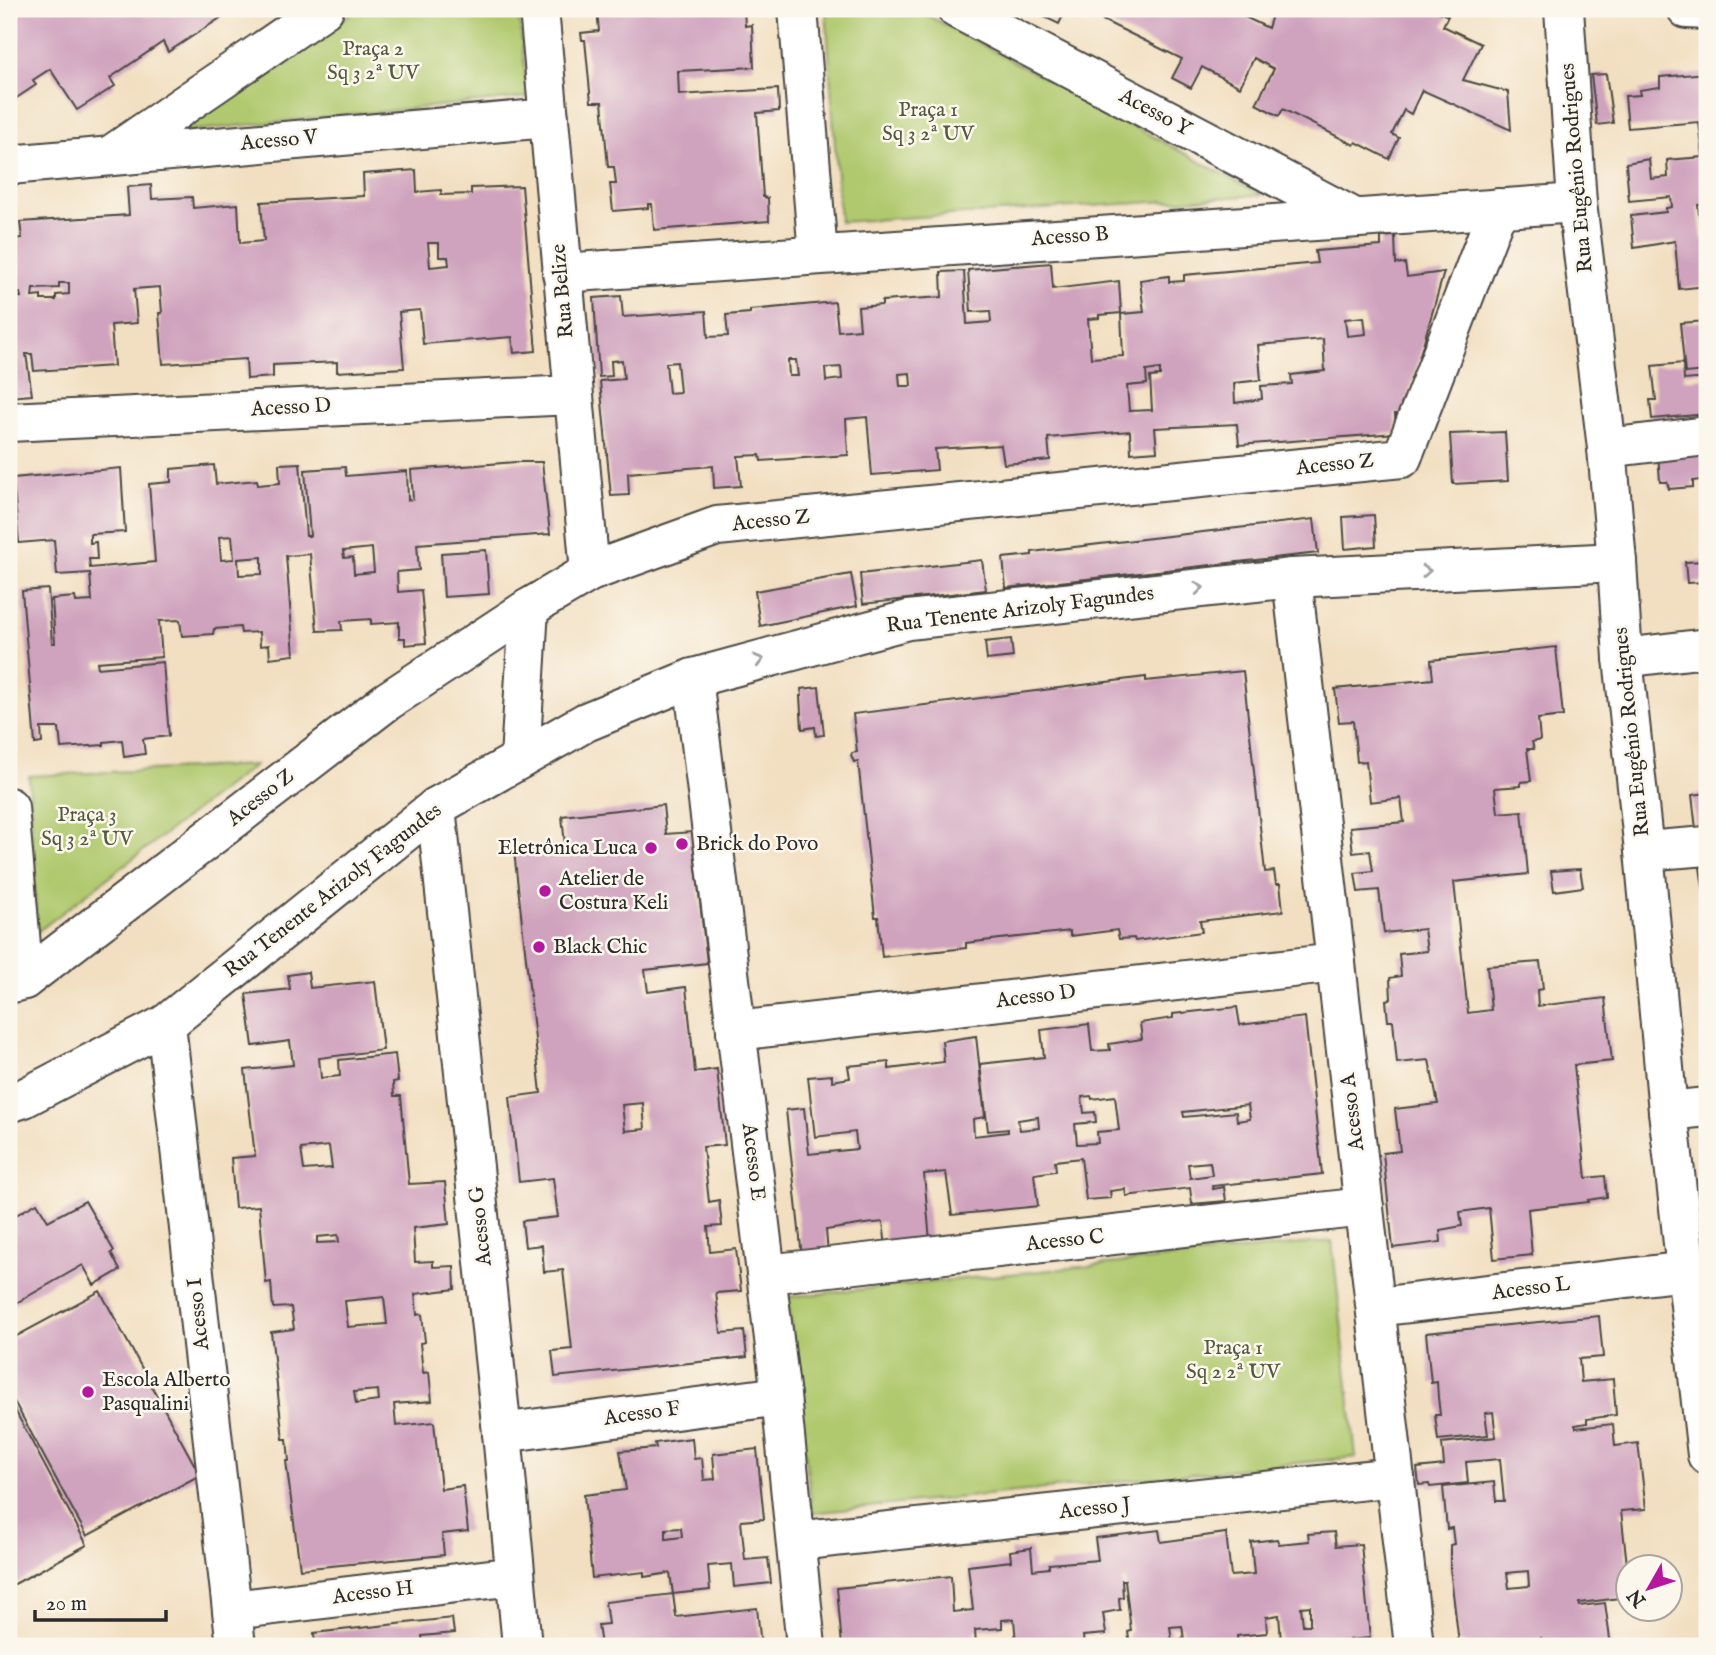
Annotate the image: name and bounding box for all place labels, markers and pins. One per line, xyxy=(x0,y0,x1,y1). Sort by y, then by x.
place label: Brick do Povo xyxy=(696,831,818,858)
place label: Eletrônica Luca xyxy=(498,835,638,862)
marker: Brick do Povo xyxy=(674,836,690,852)
marker: Eletrônica Luca xyxy=(643,840,659,856)
place label: Atelier de Costura Keli xyxy=(558,866,668,917)
marker: Atelier de Costura Keli xyxy=(537,883,553,899)
place label: Black Chic xyxy=(553,934,647,961)
marker: Black Chic xyxy=(531,939,547,955)
place label: Escola Alberto Pasqualini xyxy=(102,1367,231,1418)
marker: Escola Alberto Pasqualini xyxy=(80,1384,96,1400)

